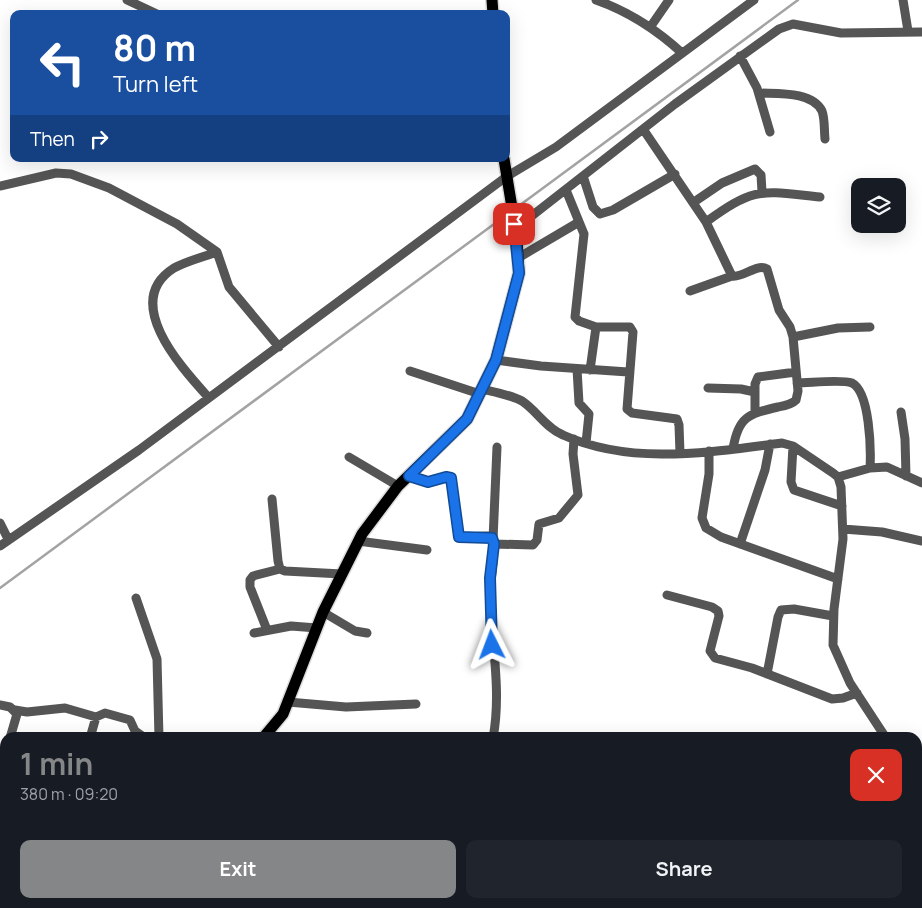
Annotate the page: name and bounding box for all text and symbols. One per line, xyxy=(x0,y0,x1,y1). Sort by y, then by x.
text: 80 m xyxy=(113,24,196,72)
icon: left xyxy=(30,30,95,95)
text: Turn left xyxy=(113,69,198,99)
icon: right xyxy=(85,125,113,153)
text: Then xyxy=(30,126,75,152)
map controls xyxy=(851,178,906,233)
button: layers xyxy=(851,178,906,233)
pin xyxy=(493,203,535,245)
icon: arrive xyxy=(500,210,528,238)
position arrow xyxy=(465,618,517,670)
text: 1 min xyxy=(20,743,93,784)
button: close xyxy=(850,749,902,801)
text: 380 m · 09:20 xyxy=(20,783,118,805)
button: Exit xyxy=(20,840,456,898)
button: Share xyxy=(466,840,902,898)

